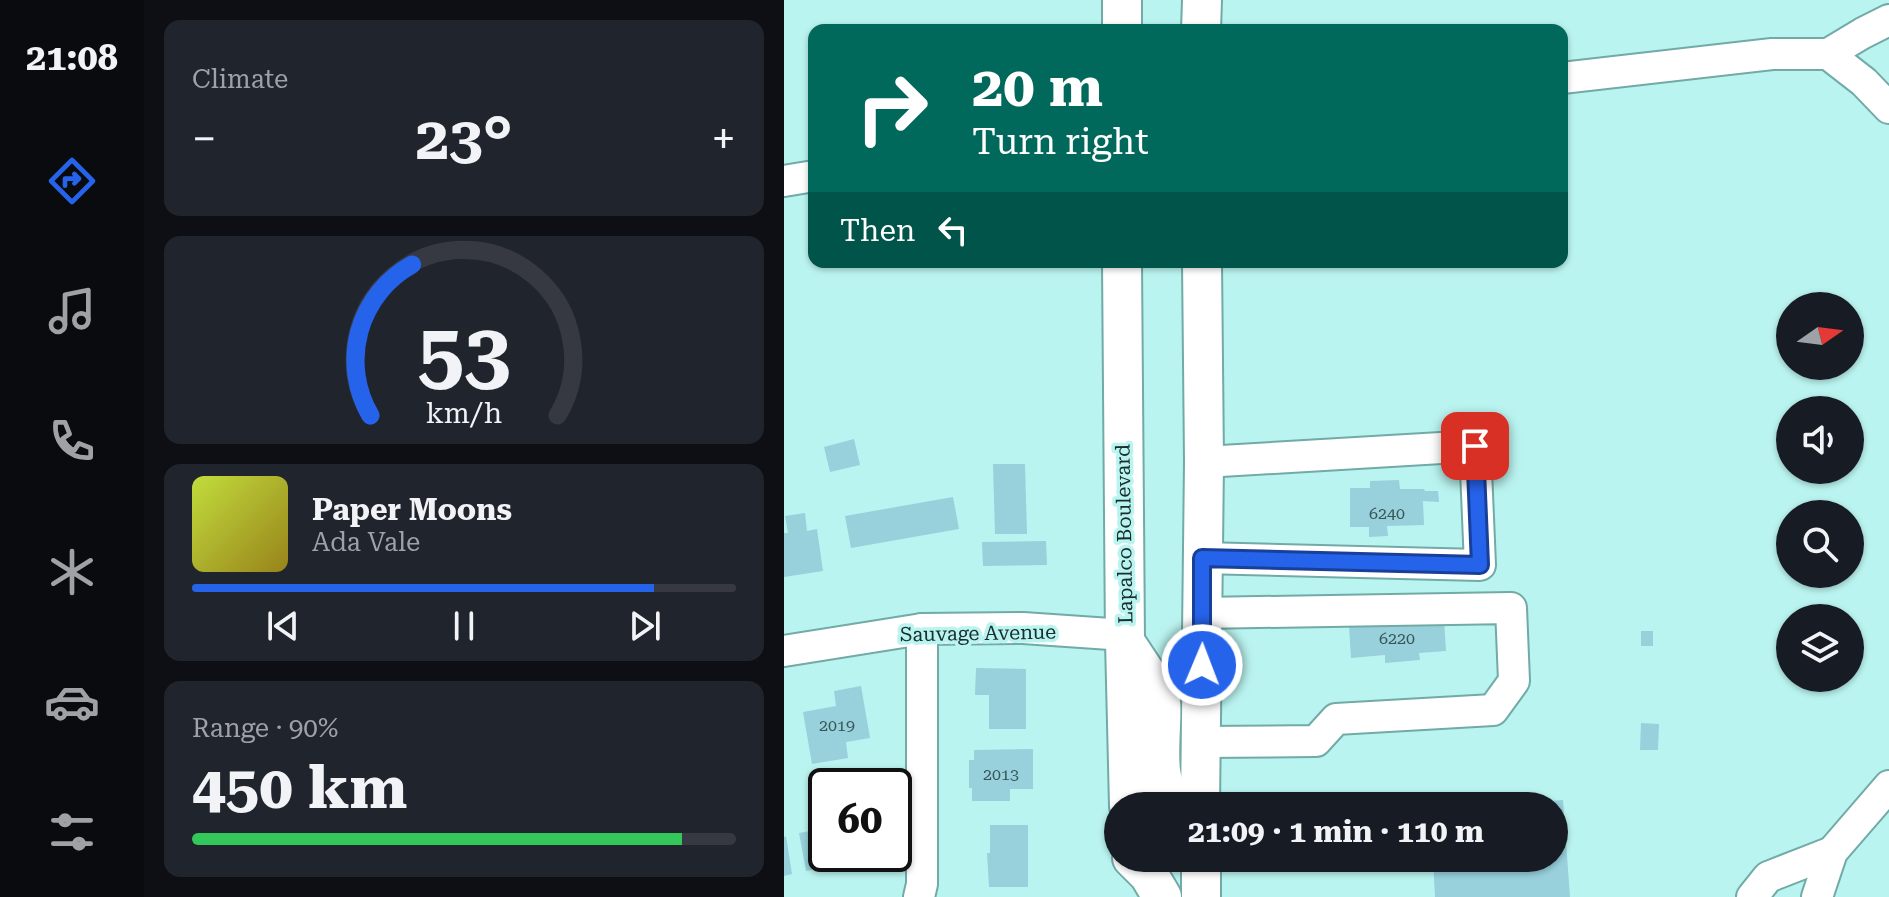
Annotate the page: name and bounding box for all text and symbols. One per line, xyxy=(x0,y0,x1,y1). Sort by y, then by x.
text: 21:08 xyxy=(26,37,118,79)
text: 20 m xyxy=(972,54,1103,120)
icon: right xyxy=(840,56,944,160)
text: Climate xyxy=(192,64,288,94)
text: 23° xyxy=(415,103,513,174)
text: − xyxy=(192,113,217,165)
text: + xyxy=(711,113,736,165)
text: Turn right xyxy=(972,121,1149,163)
icon: directions xyxy=(44,153,100,209)
icon: left xyxy=(931,208,975,252)
text: Then xyxy=(840,213,915,248)
icon: music xyxy=(44,283,100,339)
north arrow xyxy=(1776,292,1864,380)
map controls xyxy=(1776,292,1864,692)
text: 53 xyxy=(417,305,511,402)
button: sound xyxy=(1776,396,1864,484)
text: km/h xyxy=(426,397,502,431)
pin xyxy=(1441,412,1509,480)
icon: phone xyxy=(44,413,100,469)
icon: arrive xyxy=(1453,424,1497,468)
street label: Lapalco Boulevard xyxy=(1110,444,1138,624)
text: Paper Moons xyxy=(312,492,512,527)
button: search xyxy=(1776,500,1864,588)
house number: 6240 xyxy=(1369,504,1405,523)
text: Ada Vale xyxy=(312,527,420,557)
icon: climate xyxy=(44,544,100,600)
icon: previous xyxy=(261,604,305,648)
icon: pause xyxy=(442,604,486,648)
icon: next xyxy=(623,604,667,648)
button: layers xyxy=(1776,604,1864,692)
street label: Sauvage Avenue xyxy=(900,620,1056,646)
position arrow xyxy=(1160,623,1244,707)
house number: 6220 xyxy=(1379,629,1415,648)
icon: car xyxy=(44,674,100,730)
text: Range · 90% xyxy=(192,713,338,743)
house number: 2019 xyxy=(819,716,855,735)
text: 450 km xyxy=(192,752,407,823)
house number: 2013 xyxy=(983,765,1019,784)
speed limit sign: 60 xyxy=(808,768,912,872)
icon: filters xyxy=(44,804,100,860)
text: 21:09 · 1 min · 110 m xyxy=(1188,814,1484,849)

